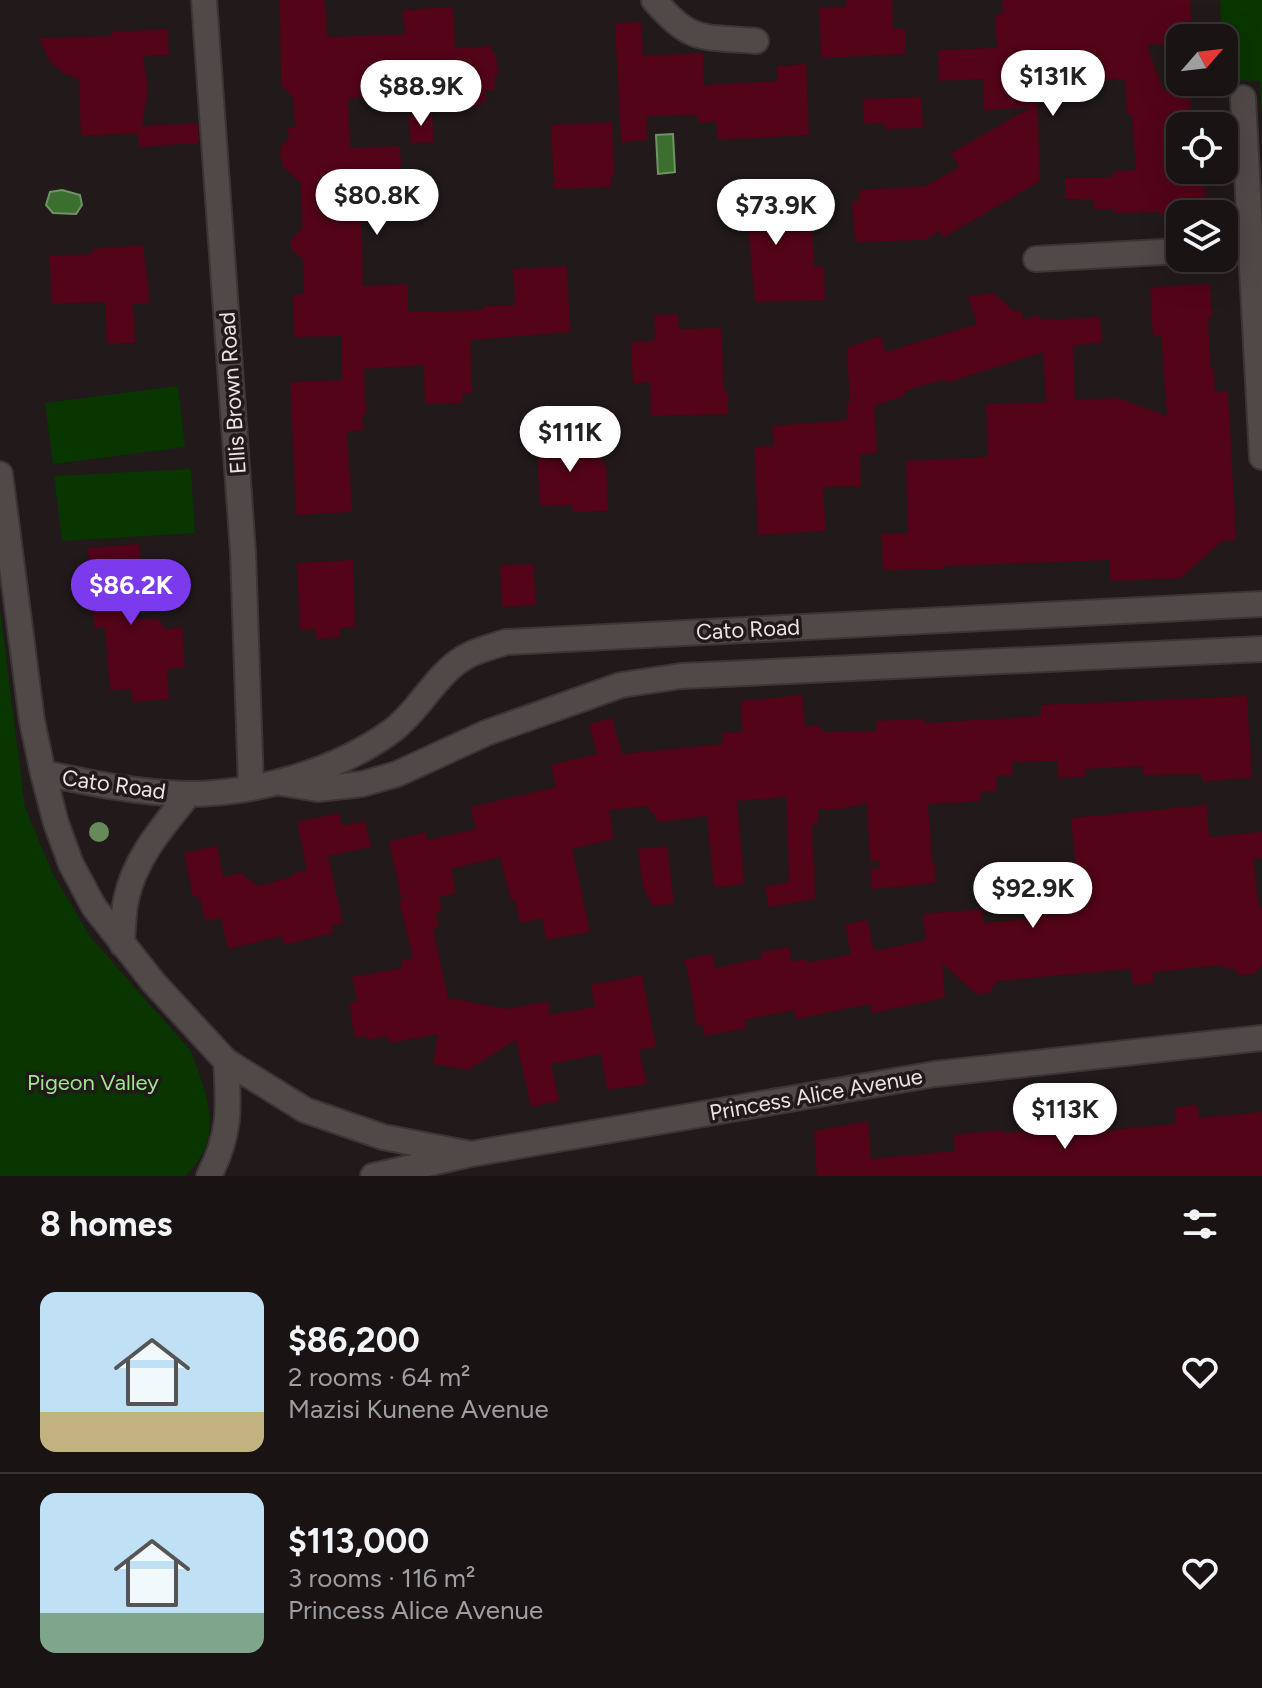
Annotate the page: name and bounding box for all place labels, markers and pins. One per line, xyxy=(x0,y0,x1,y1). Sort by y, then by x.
pin: $131K xyxy=(997,50,1109,118)
pin: $88.9K xyxy=(356,60,486,128)
pin: $80.8K xyxy=(312,169,442,237)
pin: $73.9K xyxy=(711,179,841,247)
pin: $111K xyxy=(514,406,626,474)
pin: $86.2K xyxy=(66,559,196,627)
pin: $92.9K xyxy=(968,862,1098,930)
pin: $113K xyxy=(1009,1083,1121,1151)

